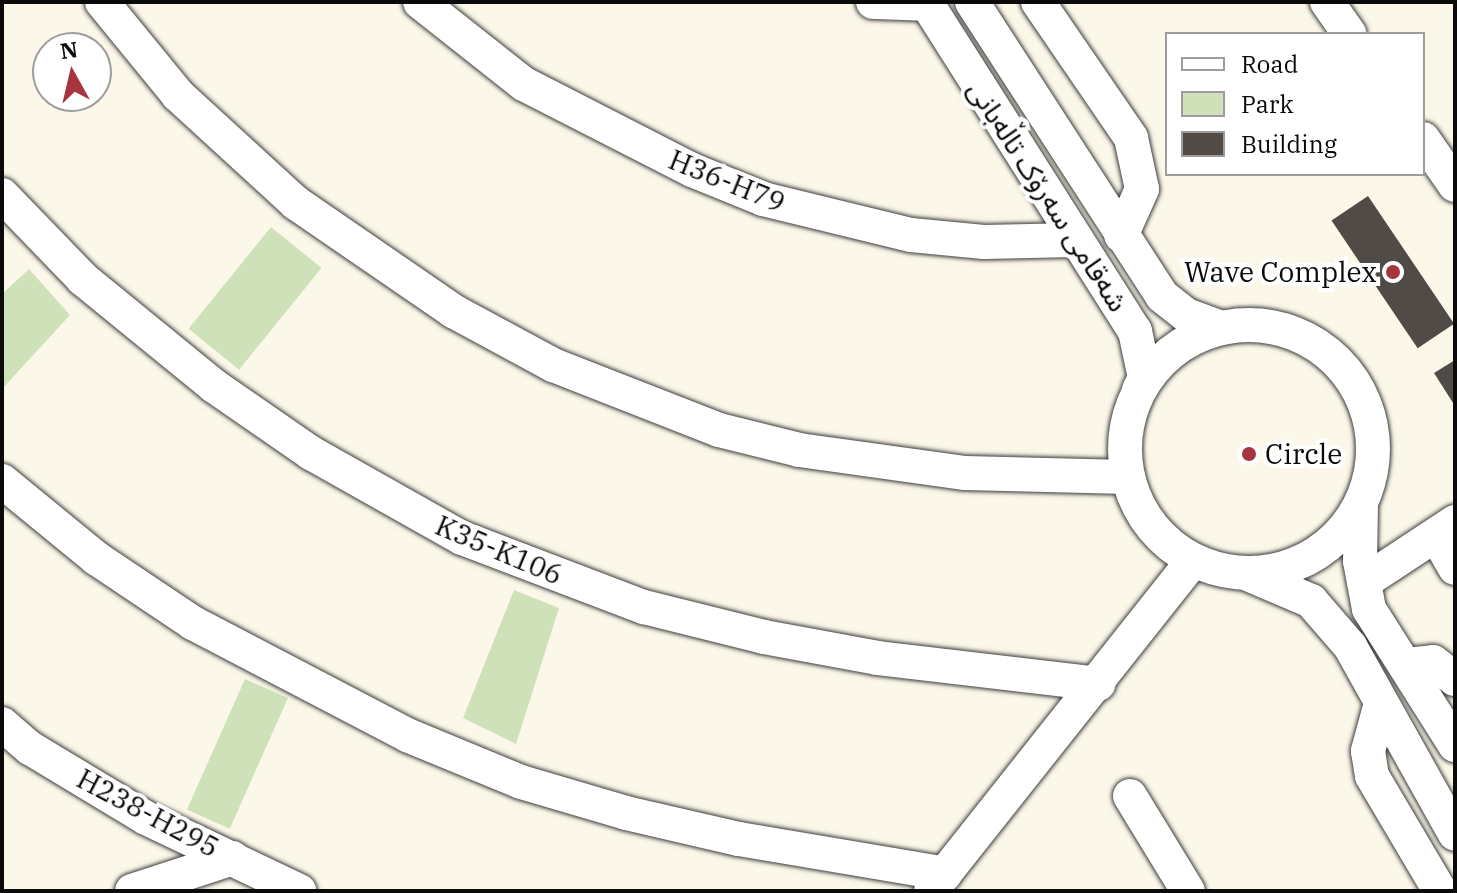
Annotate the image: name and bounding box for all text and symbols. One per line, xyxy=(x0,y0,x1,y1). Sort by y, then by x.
north arrow xyxy=(32,32,112,112)
legend xyxy=(1165,32,1425,176)
text: N xyxy=(58,34,80,65)
text: Road xyxy=(1241,48,1298,80)
street label: شەقامی سەرۆک تاڵەبانی xyxy=(961,74,1135,318)
text: Park xyxy=(1241,88,1293,120)
text: Building xyxy=(1241,128,1337,160)
street label: H36-H79 xyxy=(664,143,790,219)
place label: Wave Complex xyxy=(1184,255,1377,289)
marker: Wave Complex xyxy=(1384,263,1402,281)
place label: Circle xyxy=(1265,437,1342,471)
marker: Circle xyxy=(1240,445,1258,463)
street label: K35-K106 xyxy=(430,508,568,592)
street label: H238-H295 xyxy=(71,762,225,864)

